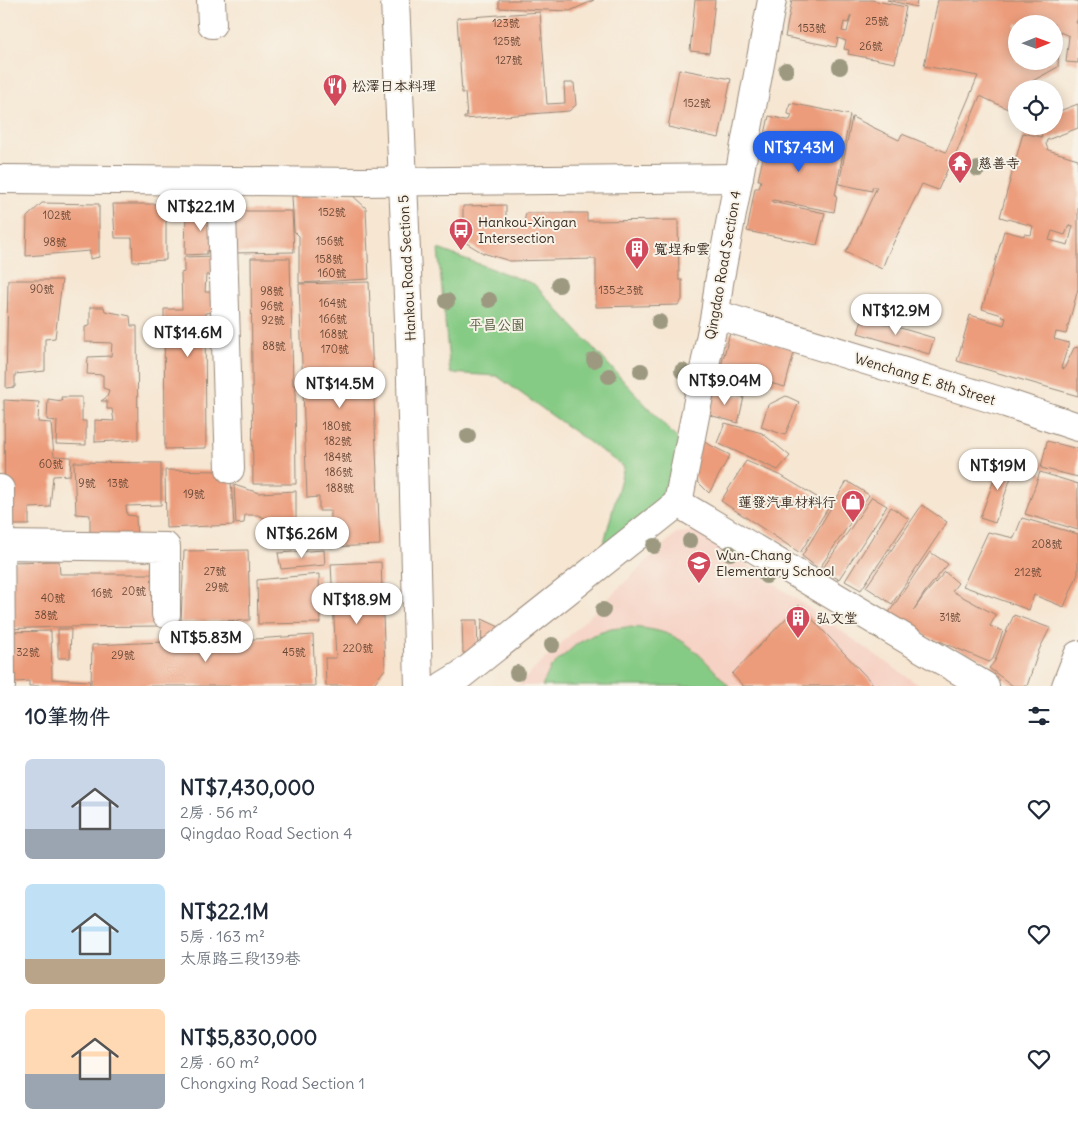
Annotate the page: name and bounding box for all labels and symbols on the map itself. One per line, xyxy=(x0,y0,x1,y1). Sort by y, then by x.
house number: 25號 xyxy=(865,14,889,28)
north arrow xyxy=(1008,15,1062,70)
house number: 123號 xyxy=(492,16,520,30)
house number: 153號 xyxy=(798,21,826,35)
house number: 125號 xyxy=(493,34,521,48)
house number: 26號 xyxy=(859,39,883,53)
house number: 127號 xyxy=(496,53,522,67)
restaurant icon: 松澤日本料理 xyxy=(322,73,348,107)
place label: 松澤日本料理 xyxy=(352,77,436,95)
house number: 152號 xyxy=(683,96,711,110)
pin: NT$7.43M xyxy=(747,130,851,173)
temple icon: 慈善寺 xyxy=(947,150,973,184)
place label: 慈善寺 xyxy=(978,154,1020,172)
street label: Qingdao Road Section 4 xyxy=(701,189,745,341)
pin: NT$22.1M xyxy=(149,190,253,232)
street label: Hankou Road Section 5 xyxy=(394,194,420,342)
house number: 152號 xyxy=(318,205,346,219)
house number: 102號 xyxy=(43,208,71,222)
place label: Hankou-Xingan Intersection xyxy=(478,213,577,247)
bus stop icon: Hankou-Xingan Intersection xyxy=(448,217,474,251)
house number: 156號 xyxy=(316,234,344,248)
house number: 98號 xyxy=(43,235,67,249)
building icon: 寬埕和雲 xyxy=(624,236,650,270)
place label: 寬埕和雲 xyxy=(654,240,710,258)
house number: 158號 xyxy=(315,252,343,266)
house number: 160號 xyxy=(318,266,346,280)
house number: 90號 xyxy=(30,282,54,296)
house number: 135之3號 xyxy=(598,283,644,297)
house number: 98號 xyxy=(260,284,284,298)
pin: NT$12.9M xyxy=(844,294,948,336)
house number: 164號 xyxy=(319,296,347,310)
house number: 96號 xyxy=(260,299,284,313)
house number: 166號 xyxy=(319,312,347,326)
house number: 92號 xyxy=(261,313,285,327)
pin: NT$14.6M xyxy=(136,316,240,358)
park label: 平昌公園 xyxy=(469,316,525,334)
house number: 168號 xyxy=(320,327,348,341)
house number: 88號 xyxy=(262,339,286,353)
house number: 170號 xyxy=(321,342,349,356)
street label: Wenchang E. 8th Street xyxy=(852,349,998,409)
pin: NT$9.04M xyxy=(673,364,777,406)
pin: NT$14.5M xyxy=(288,366,392,409)
house number: 180號 xyxy=(323,419,351,433)
house number: 182號 xyxy=(324,434,352,448)
pin: NT$19M xyxy=(957,448,1039,491)
house number: 184號 xyxy=(324,450,352,464)
house number: 60號 xyxy=(39,457,63,471)
house number: 186號 xyxy=(325,465,353,479)
house number: 9號 xyxy=(78,476,96,490)
house number: 13號 xyxy=(107,476,129,490)
house number: 188號 xyxy=(326,481,354,495)
house number: 19號 xyxy=(183,487,205,501)
shop icon: 蓮發汽車材料行 xyxy=(840,489,866,523)
place label: 蓮發汽車材料行 xyxy=(738,493,836,511)
pin: NT$6.26M xyxy=(250,516,354,559)
house number: 208號 xyxy=(1032,537,1062,551)
place label: Wun-Chang Elementary School xyxy=(716,546,834,580)
school or university icon: Wun-Chang Elementary School xyxy=(686,550,712,584)
house number: 27號 xyxy=(204,564,226,578)
house number: 212號 xyxy=(1014,565,1042,579)
house number: 29號 xyxy=(205,580,229,594)
pin: NT$18.9M xyxy=(305,582,409,625)
house number: 20號 xyxy=(122,584,146,598)
house number: 16號 xyxy=(91,586,113,600)
house number: 40號 xyxy=(41,591,65,605)
building icon: 弘文堂 xyxy=(785,605,811,639)
house number: 38號 xyxy=(34,608,58,622)
place label: 弘文堂 xyxy=(816,609,858,627)
house number: 31號 xyxy=(939,610,961,624)
pin: NT$5.83M xyxy=(154,620,258,663)
house number: 220號 xyxy=(343,641,373,655)
house number: 32號 xyxy=(16,645,40,659)
house number: 45號 xyxy=(282,645,306,659)
house number: 29號 xyxy=(111,648,135,662)

